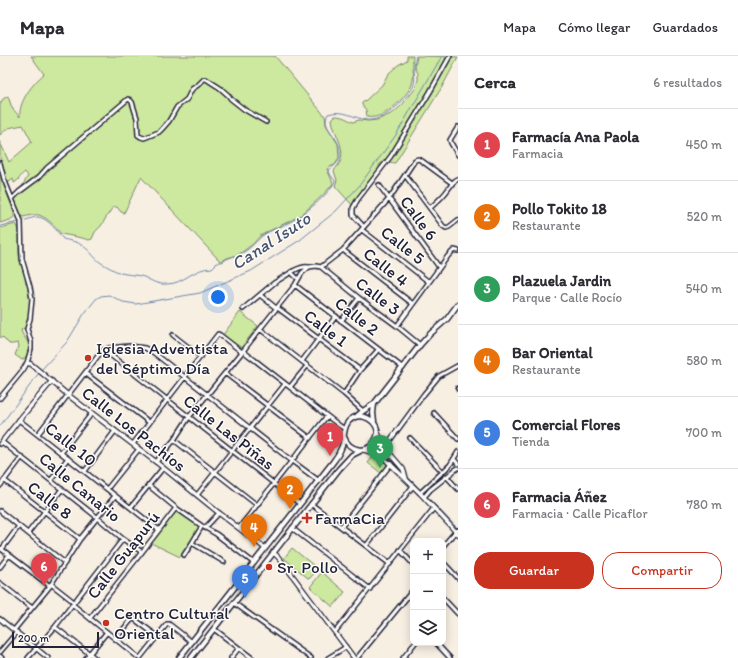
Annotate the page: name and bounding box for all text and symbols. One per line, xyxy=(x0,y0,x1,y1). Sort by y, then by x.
text: Mapa xyxy=(20,16,64,39)
text: Mapa xyxy=(503,19,536,36)
text: Cómo llegar xyxy=(558,19,630,36)
text: Guardados xyxy=(652,19,718,36)
text: Cerca xyxy=(474,72,516,92)
text: 6 resultados xyxy=(653,75,722,90)
text: Farmacía Ana Paola xyxy=(512,128,639,146)
text: 1 xyxy=(484,137,490,152)
text: 450 m xyxy=(685,137,722,152)
text: Farmacia xyxy=(512,146,563,161)
street label: Calle 6 xyxy=(396,192,442,244)
text: Pollo Tokito 18 xyxy=(512,200,607,218)
water label: Canal Isuto xyxy=(227,207,315,275)
text: 2 xyxy=(484,209,490,224)
text: 520 m xyxy=(686,209,722,224)
text: Restaurante xyxy=(512,218,581,233)
street label: Calle 5 xyxy=(377,222,429,268)
street label: Calle 4 xyxy=(360,243,412,291)
text: Plazuela Jardin xyxy=(512,272,611,290)
street label: Calle 3 xyxy=(352,273,404,319)
text: 3 xyxy=(483,281,491,296)
text: 540 m xyxy=(685,281,722,296)
your location xyxy=(208,287,228,307)
text: Parque · Calle Rocío xyxy=(512,290,622,305)
street label: Calle 2 xyxy=(331,293,383,339)
street label: Calle 1 xyxy=(300,305,352,351)
place label: Iglesia Adventista del Séptimo Día xyxy=(96,338,228,378)
text: Bar Oriental xyxy=(512,344,593,362)
marker: Iglesia Adventista del Séptimo Día xyxy=(83,353,93,363)
text: 4 xyxy=(483,353,491,368)
text: 580 m xyxy=(686,353,722,368)
text: Restaurante xyxy=(512,362,581,377)
street label: Calle Los Pachíos xyxy=(78,382,190,476)
street label: Calle Las Piñas xyxy=(179,390,279,474)
text: Comercial Flores xyxy=(512,416,620,434)
street label: Calle 10 xyxy=(41,418,101,470)
pin: 1 xyxy=(317,423,343,456)
text: 5 xyxy=(484,425,490,440)
text: 700 m xyxy=(686,425,722,440)
text: Tienda xyxy=(512,434,550,449)
pin: 3 xyxy=(367,435,393,468)
street label: Calle Canario xyxy=(35,448,125,526)
pin: 2 xyxy=(277,476,303,509)
street label: Calle 8 xyxy=(24,477,76,523)
text: Farmacia Áñez xyxy=(512,488,607,506)
text: 6 xyxy=(484,497,490,512)
text: 780 m xyxy=(687,497,722,512)
text: Farmacia · Calle Picaflor xyxy=(512,506,648,521)
street label: Calle Guapurú xyxy=(83,507,164,603)
place label: FarmaCia xyxy=(315,508,385,528)
marker: FarmaCia xyxy=(302,513,312,523)
pin: 4 xyxy=(241,514,267,547)
map controls xyxy=(410,538,446,646)
button: + xyxy=(410,538,446,574)
button: Guardar xyxy=(474,552,594,589)
button: Compartir xyxy=(602,552,722,589)
pin: 6 xyxy=(31,553,57,586)
place label: Sr. Pollo xyxy=(277,557,338,577)
marker: Sr. Pollo xyxy=(264,562,274,572)
pin: 5 xyxy=(232,565,258,598)
button: − xyxy=(410,574,446,610)
place label: Centro Cultural Oriental xyxy=(114,603,229,643)
button: layers xyxy=(410,610,446,646)
marker: Centro Cultural Oriental xyxy=(101,618,111,628)
scale bar xyxy=(12,630,99,649)
text: 200 m xyxy=(18,632,49,645)

